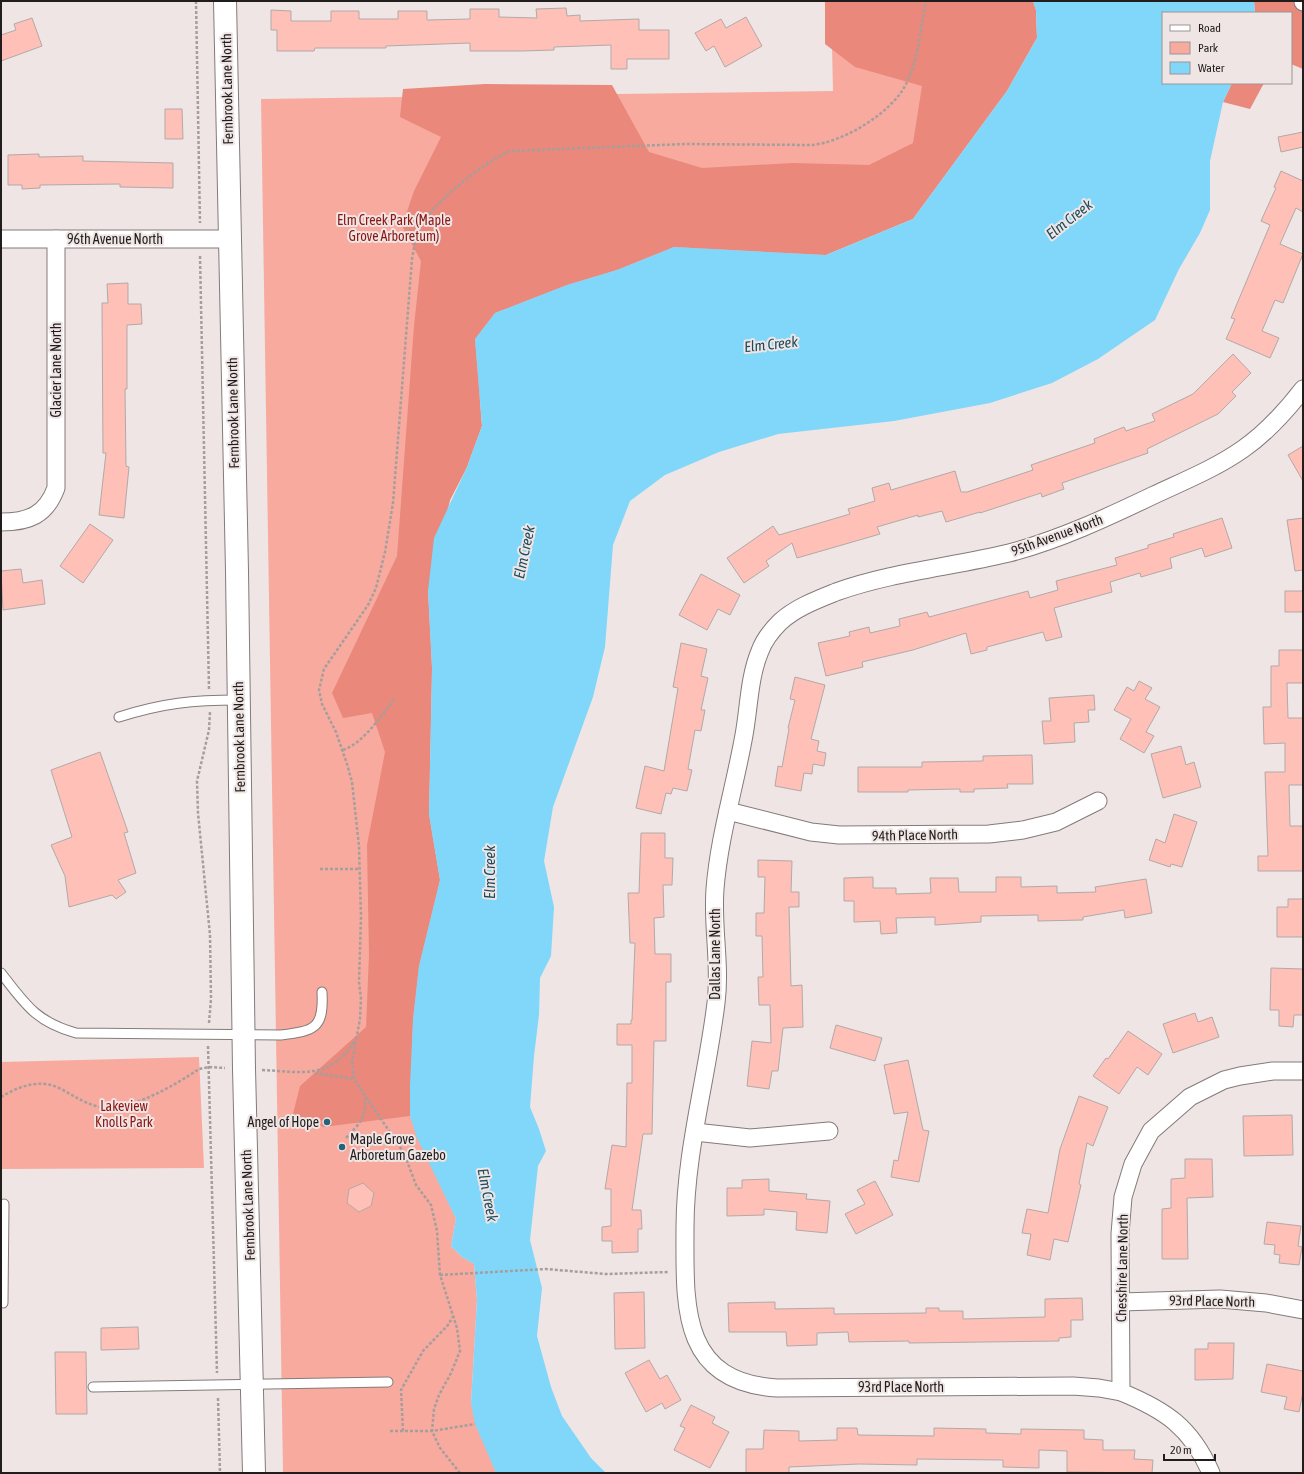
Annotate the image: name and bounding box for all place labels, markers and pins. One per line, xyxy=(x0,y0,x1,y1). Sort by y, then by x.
place label: Angel of Hope xyxy=(248,1114,319,1130)
marker: Angel of Hope xyxy=(322,1117,332,1127)
place label: Maple Grove Arboretum Gazebo xyxy=(350,1131,446,1163)
marker: Maple Grove Arboretum Gazebo xyxy=(337,1142,347,1152)

